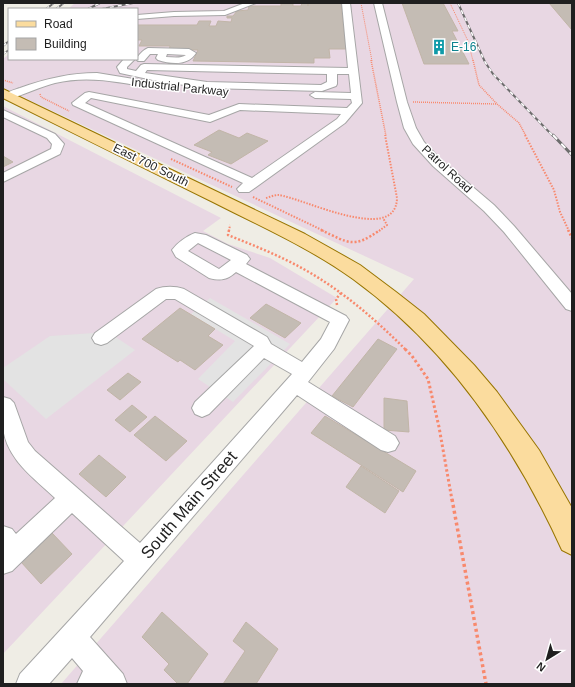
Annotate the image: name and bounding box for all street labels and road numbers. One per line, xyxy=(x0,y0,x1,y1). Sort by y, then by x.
street label: Industrial Parkway xyxy=(131,75,229,99)
street label: East 700 South xyxy=(111,141,191,189)
street label: Patrol Road xyxy=(419,142,475,196)
street label: South Main Street xyxy=(137,447,241,563)

